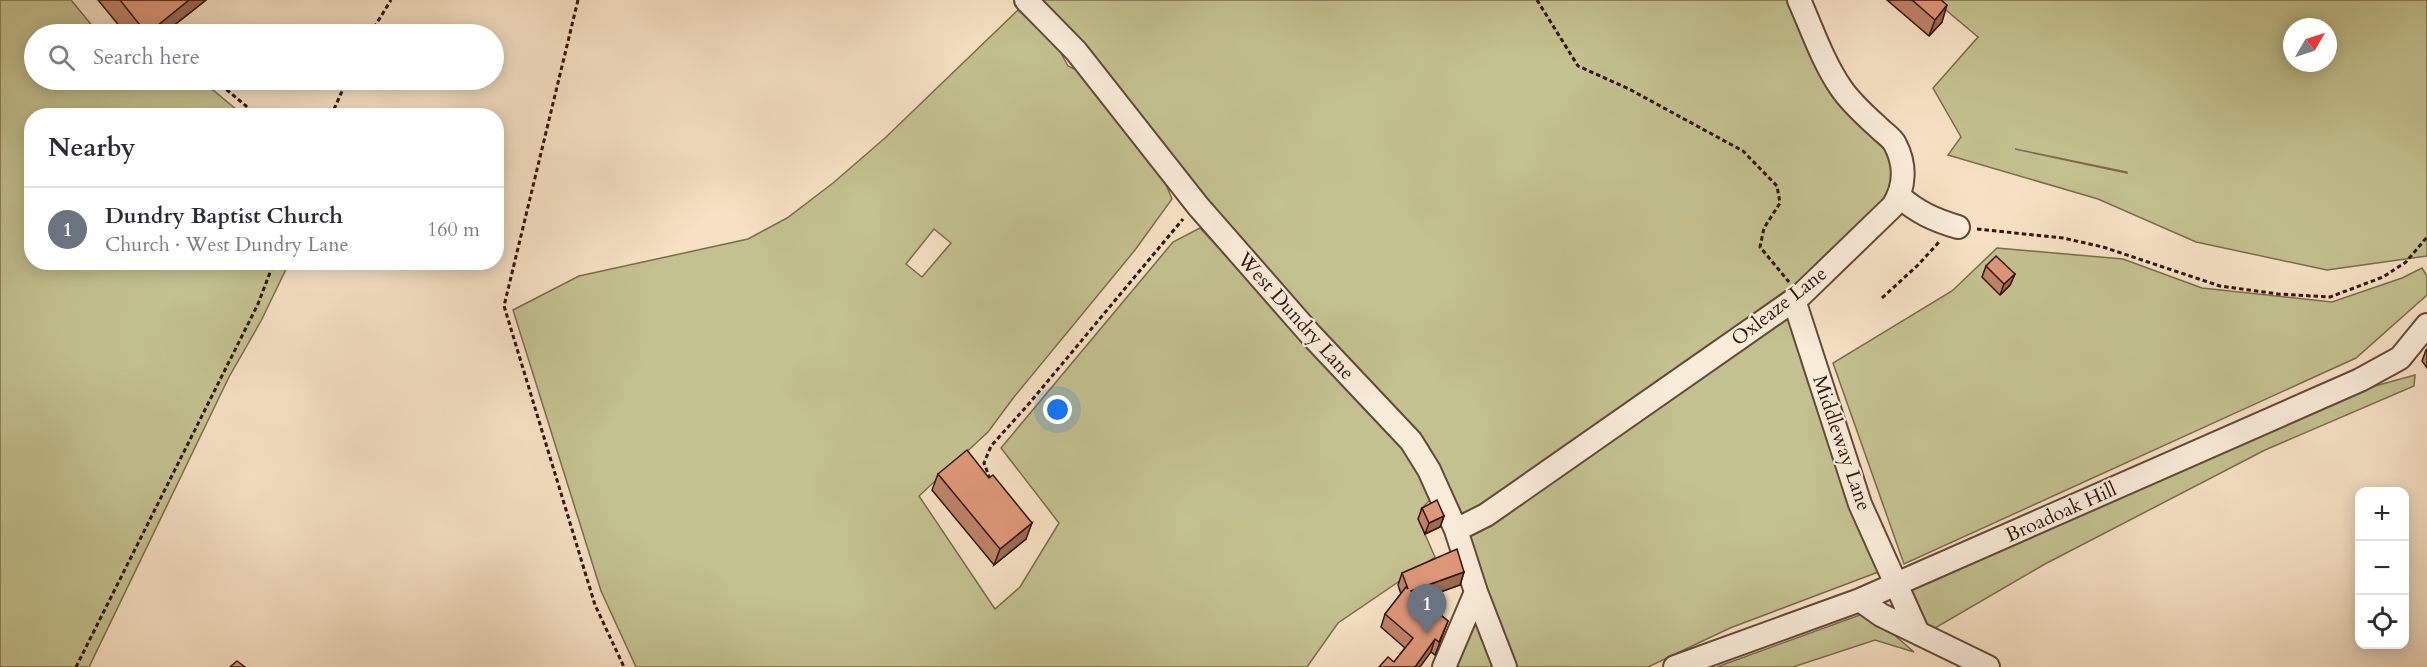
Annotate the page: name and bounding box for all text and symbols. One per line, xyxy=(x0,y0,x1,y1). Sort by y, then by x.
north arrow xyxy=(2283,18,2337,72)
search box xyxy=(24,24,504,90)
icon: search xyxy=(45,41,78,74)
text: Search here xyxy=(93,42,200,72)
text: Nearby xyxy=(48,130,136,165)
text: Dundry Baptist Church xyxy=(105,201,343,231)
text: 1 xyxy=(62,216,73,243)
text: 160 m xyxy=(427,216,480,243)
text: Church · West Dundry Lane xyxy=(105,231,349,258)
street label: West Dundry Lane xyxy=(1231,246,1361,386)
street label: Oxleaze Lane xyxy=(1726,260,1832,352)
street label: Middleway Lane xyxy=(1806,372,1878,514)
your location xyxy=(1043,395,1072,424)
street label: Broadoak Hill xyxy=(2001,475,2121,549)
map controls xyxy=(2355,487,2409,649)
button: + xyxy=(2355,487,2409,541)
button: − xyxy=(2355,541,2409,595)
pin: 1 xyxy=(1408,584,1446,634)
button: locate xyxy=(2355,595,2409,649)

